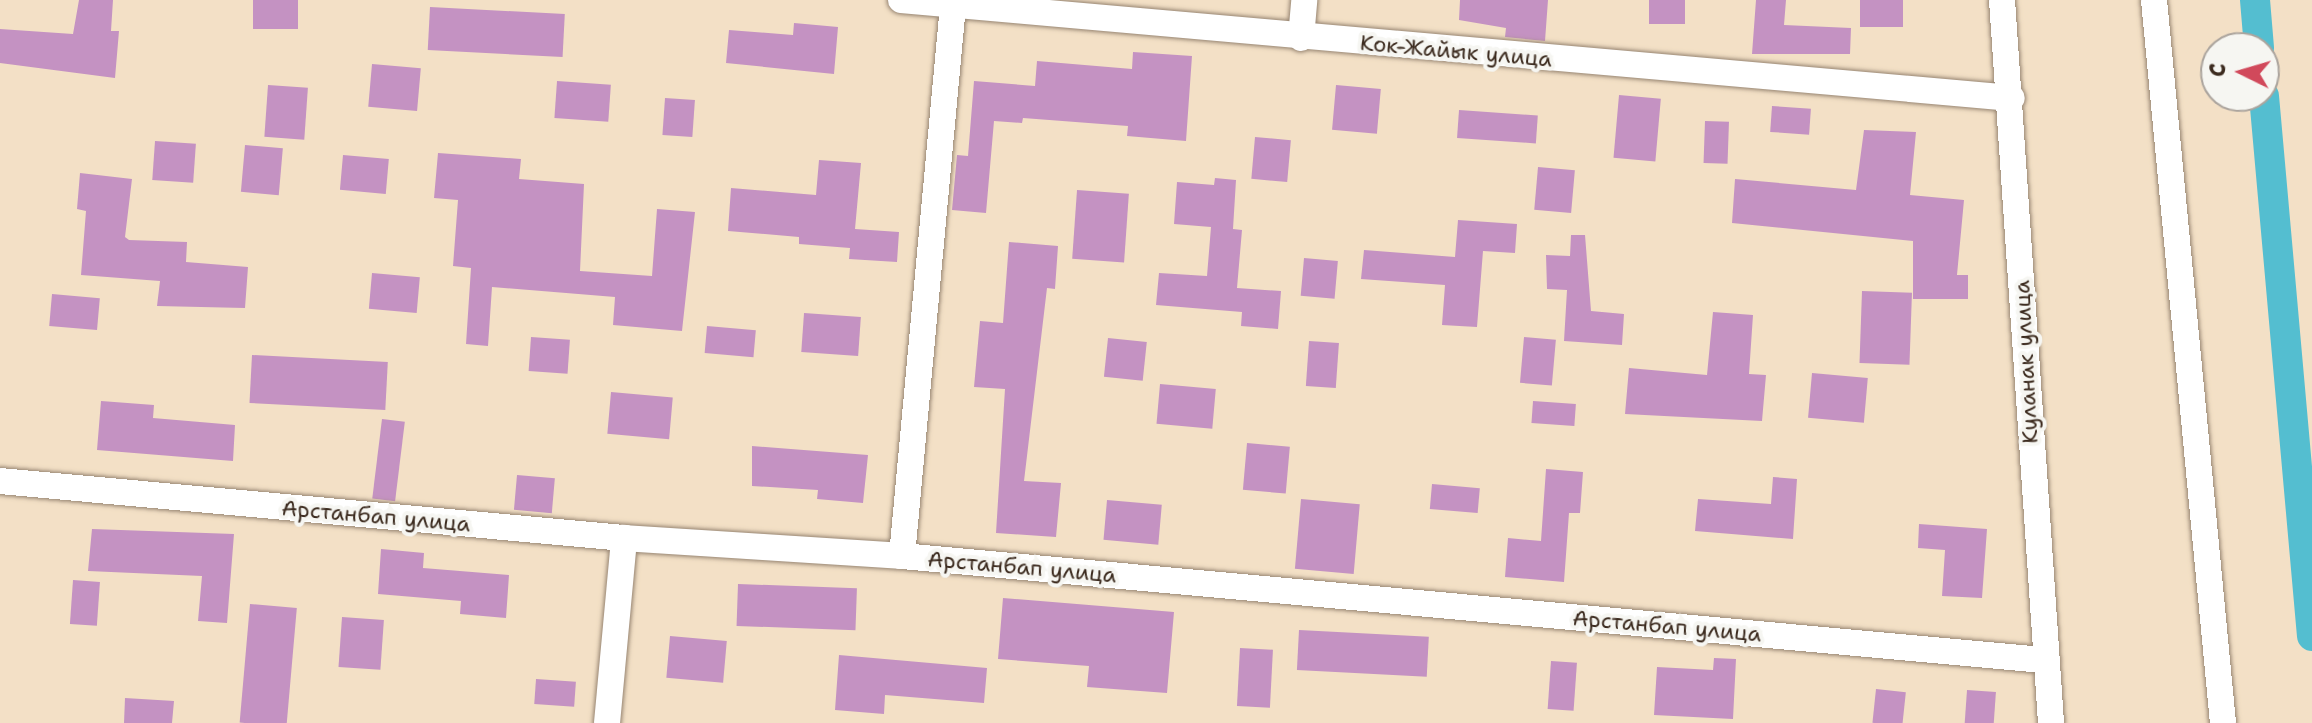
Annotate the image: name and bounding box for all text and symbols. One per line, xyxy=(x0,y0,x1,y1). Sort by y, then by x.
street label: Кок-Жайык улица xyxy=(1359,29,1553,73)
north arrow xyxy=(2200,32,2280,112)
text: С xyxy=(2203,62,2233,78)
street label: Куланак улица xyxy=(2009,280,2043,444)
street label: Арстанбап улица xyxy=(280,495,472,537)
street label: Арстанбап улица xyxy=(926,546,1118,588)
street label: Арстанбап улица xyxy=(1571,605,1763,647)

